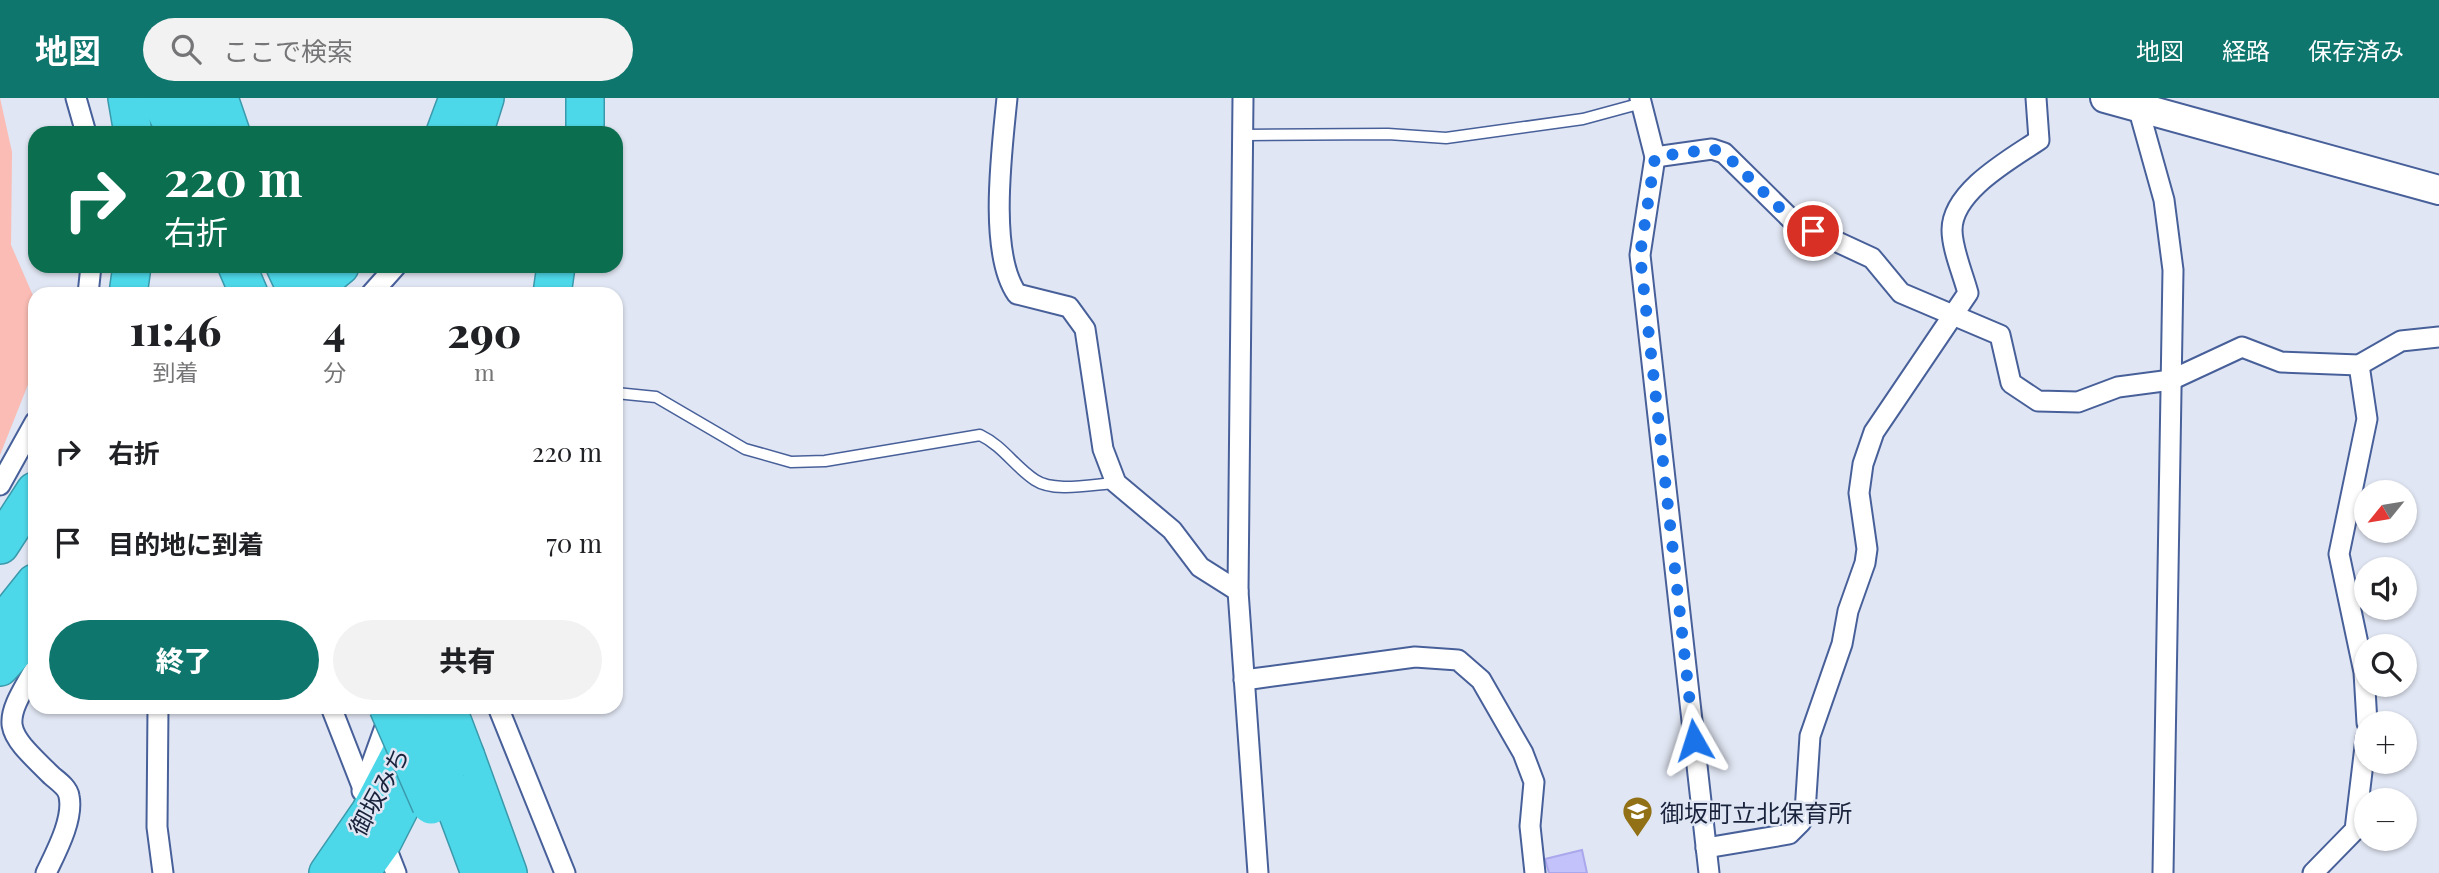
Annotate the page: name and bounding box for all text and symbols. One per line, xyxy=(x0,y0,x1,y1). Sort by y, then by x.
search box xyxy=(143,18,633,81)
text: 地図 xyxy=(35,27,101,71)
icon: search xyxy=(167,30,205,68)
text: ここで検索 xyxy=(223,33,353,68)
text: 地図 xyxy=(2136,34,2184,66)
text: 経路 xyxy=(2222,34,2270,66)
text: 保存済み xyxy=(2308,34,2404,66)
text: 220 m xyxy=(164,144,303,209)
icon: right xyxy=(49,154,140,245)
pin xyxy=(1783,201,1843,261)
text: 右折 xyxy=(164,209,228,252)
icon: arrive xyxy=(1794,212,1832,250)
text: 11:46 xyxy=(129,301,221,357)
text: 4 xyxy=(323,301,346,357)
text: 290 xyxy=(447,303,522,359)
text: 到着 xyxy=(152,356,198,387)
text: 分 xyxy=(323,356,346,387)
text: m xyxy=(474,356,495,387)
icon: right xyxy=(49,433,87,471)
text: 220 m xyxy=(532,434,602,469)
text: 右折 xyxy=(108,435,160,470)
north arrow xyxy=(2354,480,2417,542)
map controls xyxy=(2354,480,2417,851)
icon: arrive xyxy=(49,524,87,562)
text: 70 m xyxy=(546,525,602,560)
text: 目的地に到着 xyxy=(108,526,264,561)
button: sound xyxy=(2354,557,2417,620)
button: 終了 xyxy=(49,620,319,700)
button: 共有 xyxy=(333,620,602,700)
button: search xyxy=(2354,634,2417,697)
position arrow xyxy=(1657,703,1731,777)
button: + xyxy=(2354,711,2417,774)
street label: 御坂みち xyxy=(341,741,415,841)
button: − xyxy=(2354,788,2417,851)
school or university icon: 御坂町立北保育所 xyxy=(1620,795,1654,839)
place label: 御坂町立北保育所 xyxy=(1660,796,1852,828)

